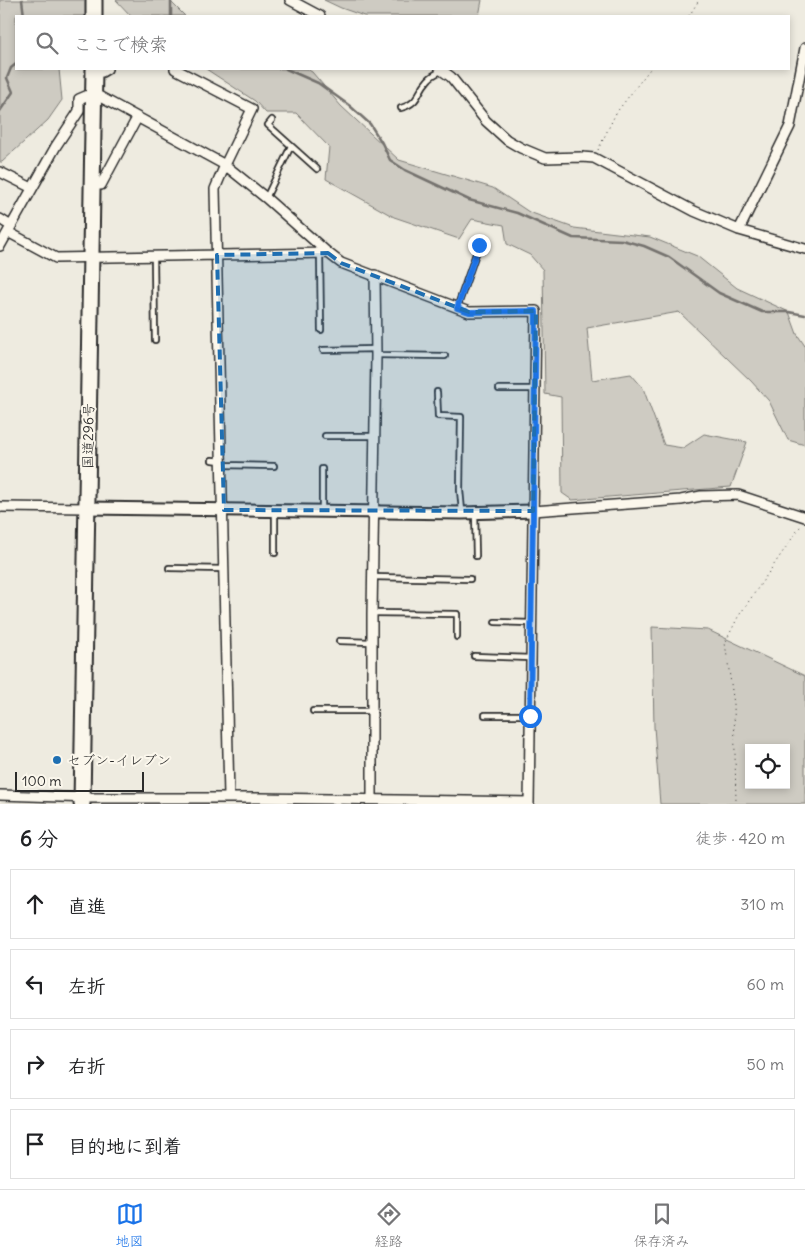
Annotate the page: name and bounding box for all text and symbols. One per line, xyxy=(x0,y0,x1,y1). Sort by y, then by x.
search box xyxy=(15,15,790,70)
icon: search xyxy=(33,29,61,57)
text: ここで検索 xyxy=(73,32,168,56)
route end xyxy=(468,234,491,257)
street label: 国道296号 xyxy=(78,403,98,469)
route start xyxy=(519,705,542,728)
map controls xyxy=(745,744,790,789)
button: locate xyxy=(745,744,790,789)
place label: セブン-イレブン xyxy=(67,751,171,769)
marker: セブン-イレブン xyxy=(51,754,63,766)
scale bar xyxy=(15,769,144,792)
text: 100 m xyxy=(22,772,62,790)
text: 6 分 xyxy=(20,825,58,852)
text: 徒歩 · 420 m xyxy=(695,828,785,848)
icon: ahead xyxy=(21,890,49,918)
text: 直進 xyxy=(68,894,106,918)
text: 310 m xyxy=(740,894,784,914)
icon: left xyxy=(21,970,49,998)
text: 左折 xyxy=(68,974,106,998)
text: 60 m xyxy=(746,974,784,994)
icon: right xyxy=(21,1050,49,1078)
text: 右折 xyxy=(68,1054,106,1078)
text: 50 m xyxy=(746,1054,784,1074)
icon: arrive xyxy=(21,1130,49,1158)
text: 目的地に到着 xyxy=(68,1134,182,1158)
tab: 地図 xyxy=(116,1200,144,1250)
tab: 経路 xyxy=(375,1200,403,1250)
tab: 保存済み xyxy=(634,1200,690,1250)

